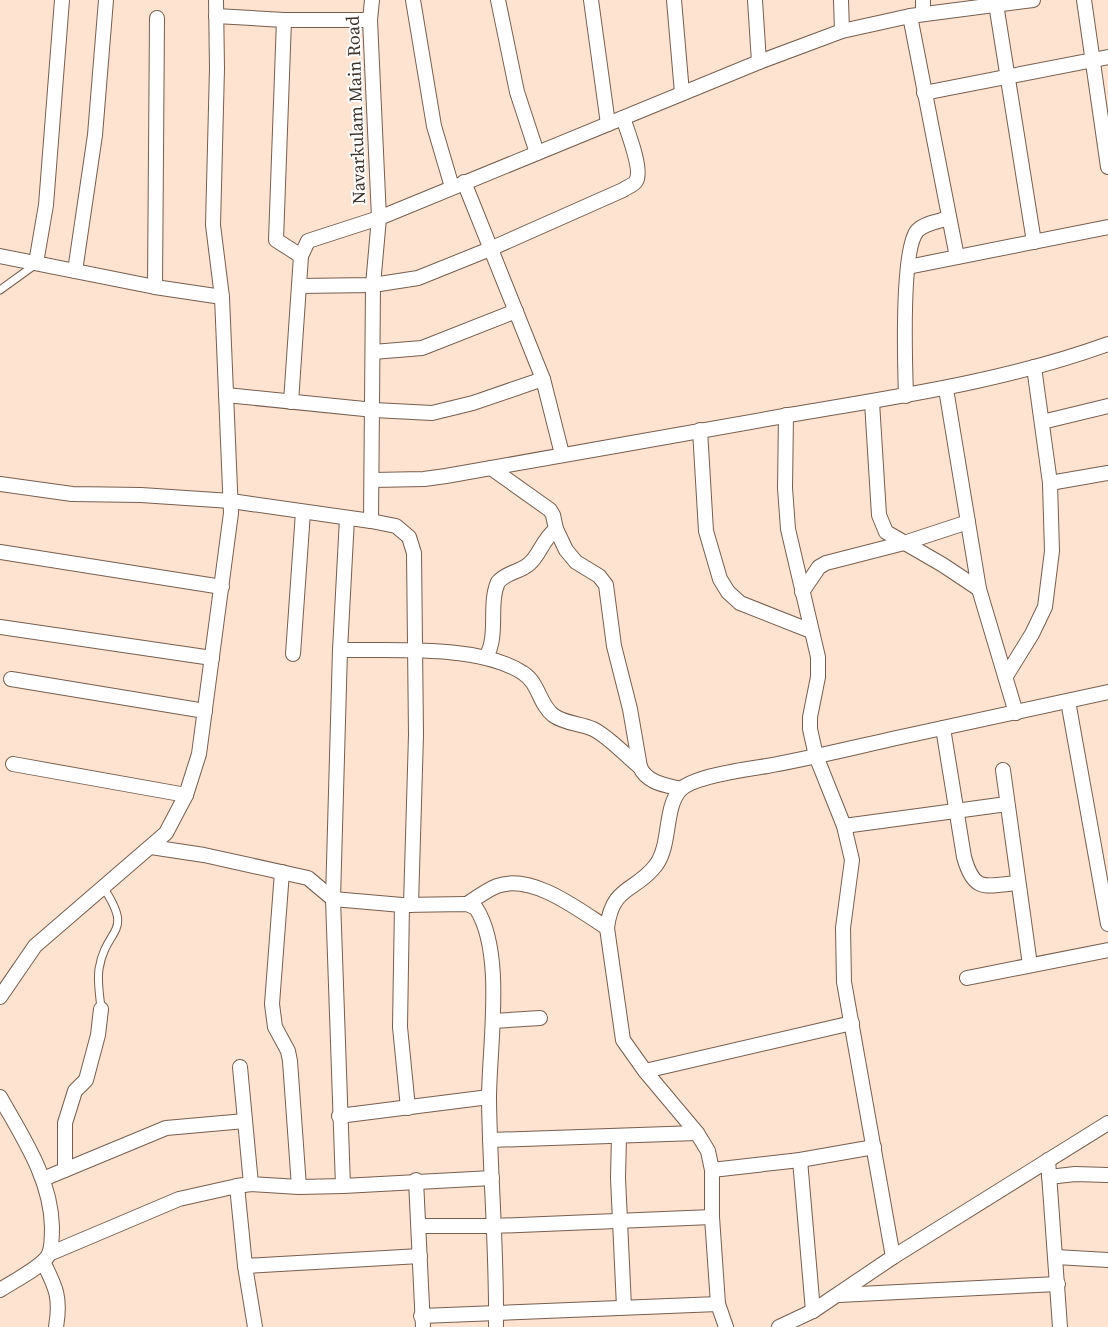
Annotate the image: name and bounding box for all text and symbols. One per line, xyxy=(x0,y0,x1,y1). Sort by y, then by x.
street label: Navarkulam Main Road xyxy=(340,15,371,205)

